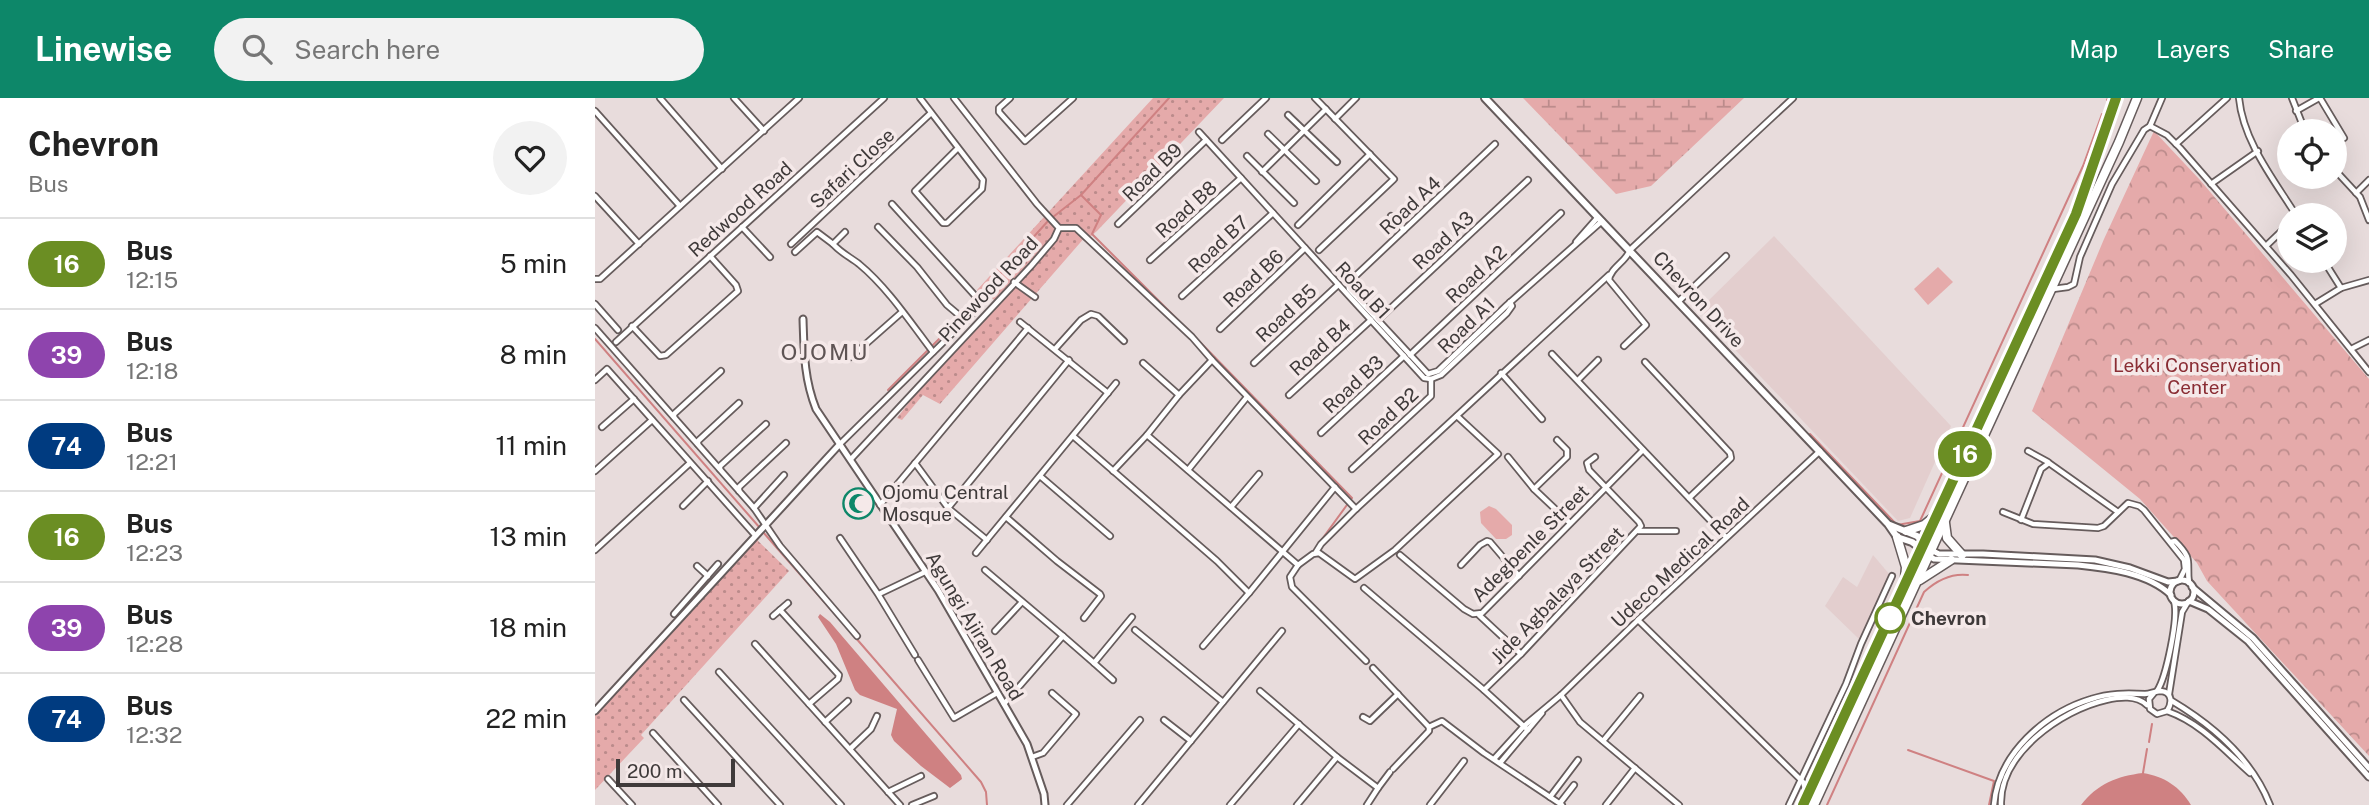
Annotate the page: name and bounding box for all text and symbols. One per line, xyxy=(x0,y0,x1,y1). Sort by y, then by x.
search box xyxy=(214,18,704,81)
text: Linewise xyxy=(35,30,172,68)
icon: search xyxy=(238,30,276,68)
text: Search here xyxy=(294,34,440,65)
text: Map xyxy=(2069,35,2118,63)
text: Layers xyxy=(2156,35,2230,63)
text: Share xyxy=(2268,35,2334,63)
map controls xyxy=(2277,119,2347,273)
button: locate xyxy=(2277,119,2347,189)
button: heart xyxy=(493,121,567,195)
street label: Safari Close xyxy=(805,123,899,213)
text: Chevron xyxy=(28,125,159,163)
street label: Road B9 xyxy=(1118,138,1186,206)
street label: Redwood Road xyxy=(684,157,796,261)
text: Bus xyxy=(28,170,68,197)
street label: Road A4 xyxy=(1375,171,1445,239)
street label: Road B8 xyxy=(1151,176,1221,242)
button: layers xyxy=(2277,203,2347,273)
street label: Road A3 xyxy=(1408,206,1478,274)
street label: Road B7 xyxy=(1184,211,1252,277)
street label: Pinewood Road xyxy=(934,232,1042,346)
text: Bus xyxy=(126,235,173,266)
street label: Road A2 xyxy=(1441,241,1511,307)
street label: Road B6 xyxy=(1218,245,1288,311)
street label: Chevron Drive xyxy=(1649,246,1749,352)
text: 5 min xyxy=(500,248,567,279)
text: 16 xyxy=(53,250,80,278)
street label: Road B1 xyxy=(1331,257,1395,323)
text: 12:15 xyxy=(126,266,178,293)
street label: Road B5 xyxy=(1251,280,1321,346)
street label: Road A1 xyxy=(1433,292,1499,358)
street label: Road B4 xyxy=(1285,314,1355,380)
text: Bus xyxy=(126,326,173,357)
district label: OJOMU xyxy=(781,338,869,365)
text: 8 min xyxy=(500,339,567,370)
text: 39 xyxy=(51,341,82,369)
street label: Road B3 xyxy=(1318,351,1388,417)
park label: Lekki Conservation Center xyxy=(2113,354,2281,398)
text: 12:18 xyxy=(126,357,179,384)
street label: Road B2 xyxy=(1354,383,1422,449)
text: Bus xyxy=(126,417,173,448)
text: 11 min xyxy=(495,430,567,461)
line badge: 16 xyxy=(1933,431,1997,477)
text: 74 xyxy=(51,432,82,460)
text: 16 xyxy=(1952,440,1978,468)
text: 12:21 xyxy=(126,448,178,475)
street label: Adegbenle Street xyxy=(1467,480,1593,606)
place label: Ojomu Central Mosque xyxy=(882,481,1009,525)
mosque icon: Ojomu Central Mosque xyxy=(842,486,876,520)
street label: Udeco Medical Road xyxy=(1606,492,1754,632)
text: Bus xyxy=(126,508,173,539)
text: 13 min xyxy=(490,521,567,552)
street label: Jide Agbalaya Street xyxy=(1486,522,1628,668)
text: 16 xyxy=(53,523,80,551)
text: 12:23 xyxy=(126,539,183,566)
street label: Agungi Ajiran Road xyxy=(922,548,1028,704)
text: Bus xyxy=(126,599,173,630)
marker: Chevron xyxy=(1875,603,1905,633)
place label: Chevron xyxy=(1911,607,1986,629)
text: 18 min xyxy=(489,612,567,643)
text: 39 xyxy=(51,614,82,642)
text: 12:28 xyxy=(126,630,183,657)
text: Bus xyxy=(126,690,173,721)
text: 22 min xyxy=(486,703,567,734)
text: 74 xyxy=(51,705,82,733)
text: 12:32 xyxy=(126,721,182,748)
scale bar xyxy=(616,756,735,788)
text: 200 m xyxy=(627,760,683,782)

